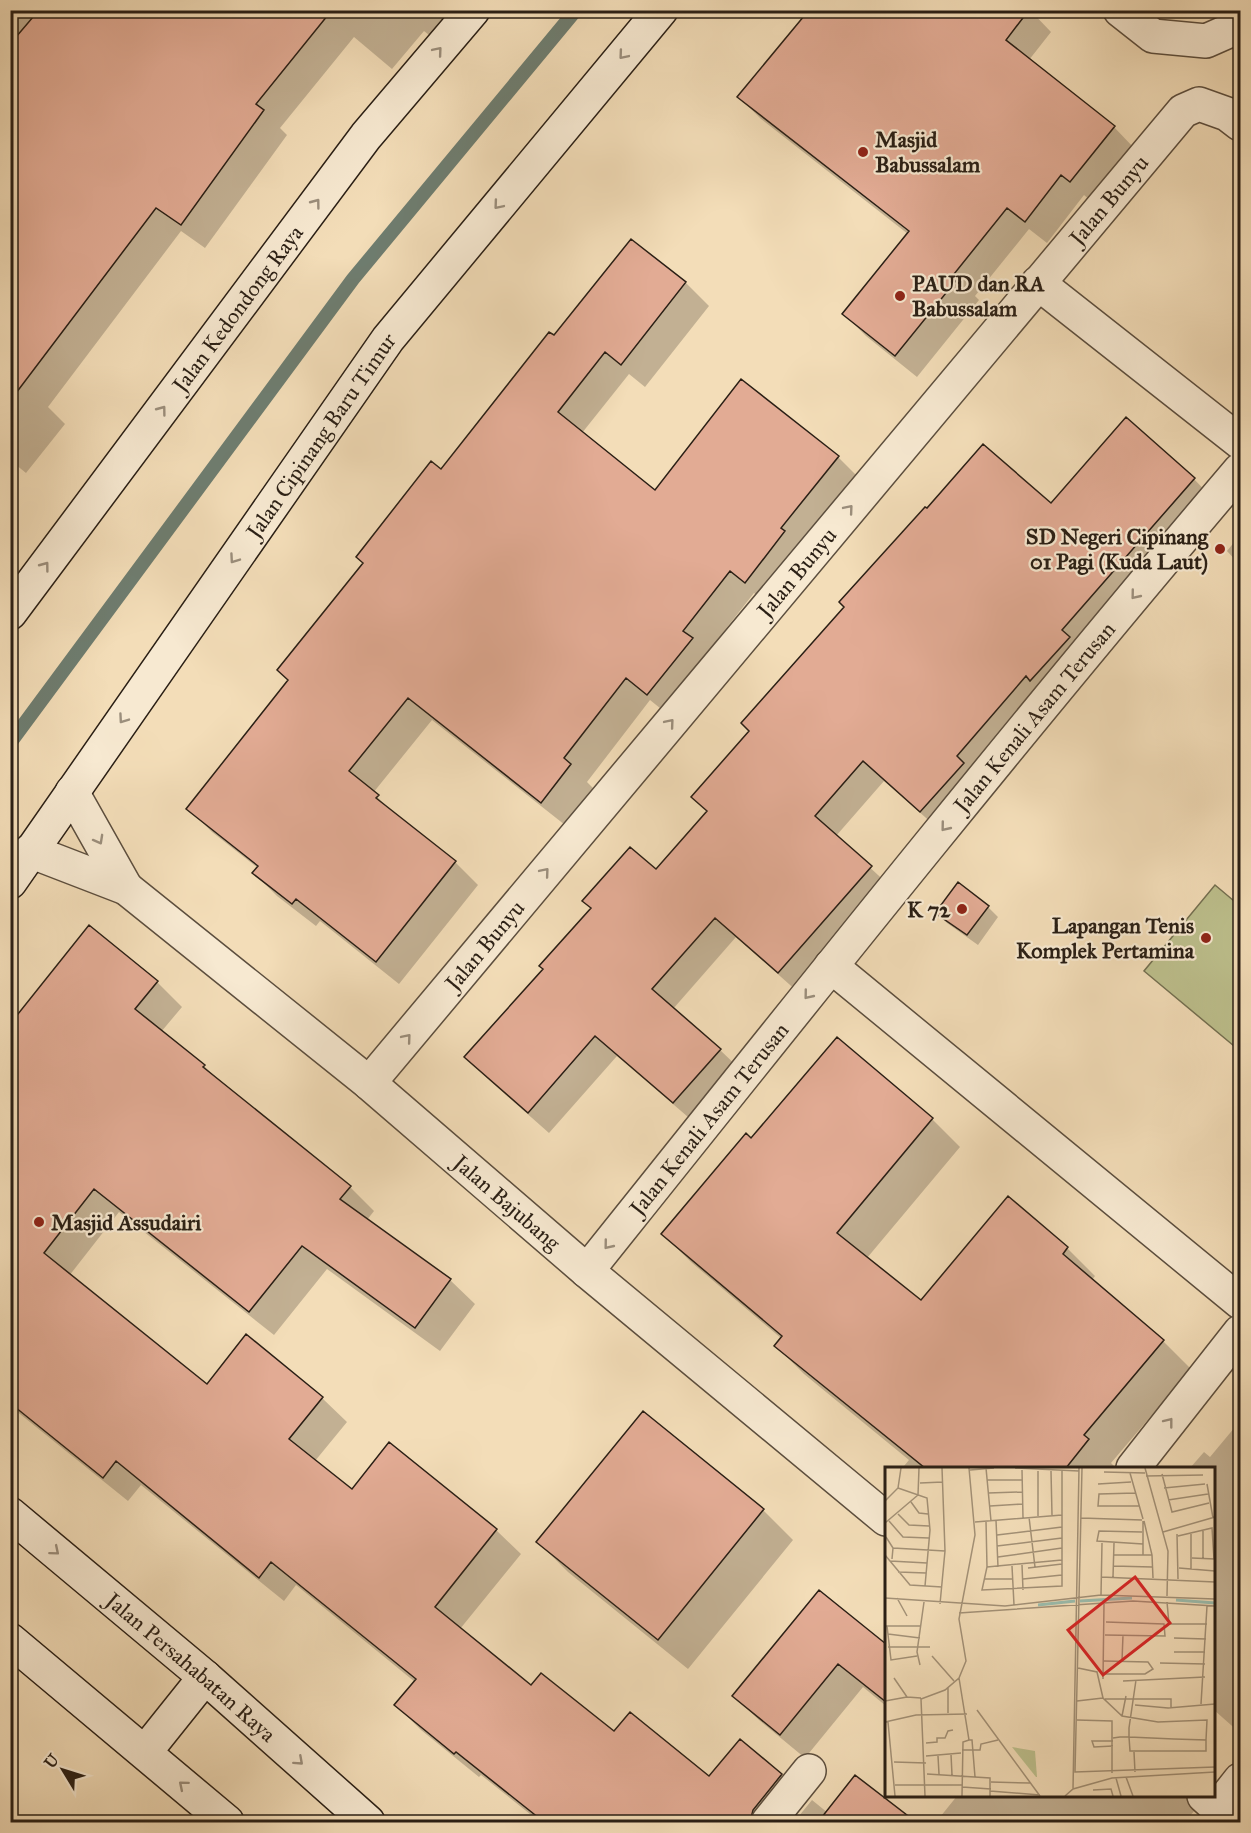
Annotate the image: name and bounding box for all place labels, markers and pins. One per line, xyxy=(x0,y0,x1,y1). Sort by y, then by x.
place label: Masjid Babussalam xyxy=(875,126,981,178)
marker: Masjid Babussalam xyxy=(856,145,870,159)
place label: PAUD dan RA Babussalam xyxy=(912,270,1045,322)
marker: PAUD dan RA Babussalam xyxy=(893,289,907,303)
place label: SD Negeri Cipinang 01 Pagi (Kuda Laut) xyxy=(1026,523,1209,575)
marker: SD Negeri Cipinang 01 Pagi (Kuda Laut) xyxy=(1213,542,1227,556)
place label: K 72 xyxy=(907,896,951,923)
marker: K 72 xyxy=(955,902,969,916)
place label: Lapangan Tenis Komplek Pertamina xyxy=(1016,912,1195,964)
marker: Lapangan Tenis Komplek Pertamina xyxy=(1199,931,1213,945)
place label: Masjid Assudairi xyxy=(51,1209,202,1236)
marker: Masjid Assudairi xyxy=(32,1215,46,1229)

